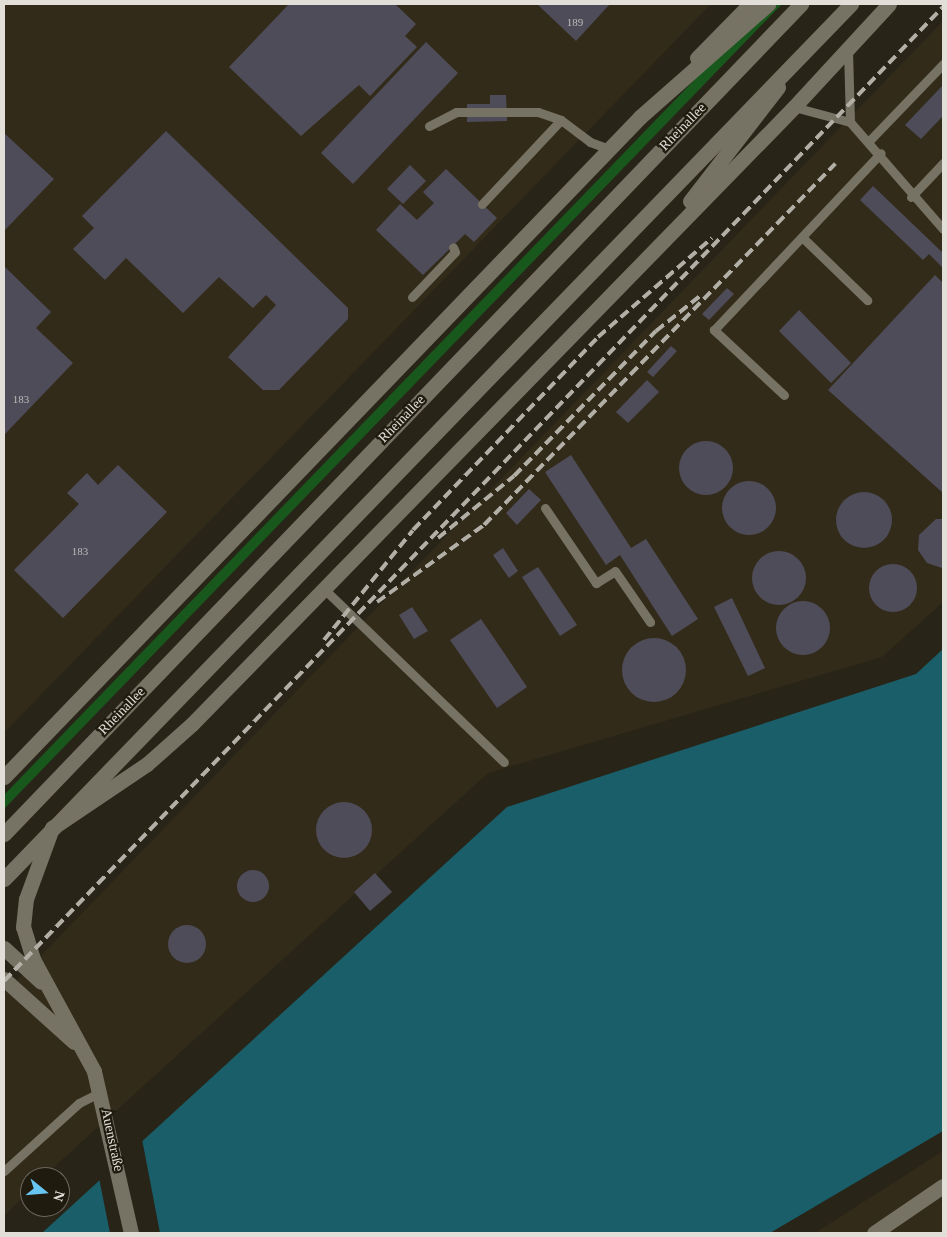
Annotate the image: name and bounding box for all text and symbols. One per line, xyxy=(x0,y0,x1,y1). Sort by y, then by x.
house number: 189 xyxy=(567,15,583,29)
street label: Rheinallee xyxy=(656,100,710,154)
house number: 183 xyxy=(13,392,29,406)
street label: Rheinallee xyxy=(375,392,429,446)
house number: 183 xyxy=(72,544,88,558)
street label: Rheinallee xyxy=(95,684,149,738)
street label: Auenstraße xyxy=(97,1107,127,1173)
north arrow xyxy=(20,1167,70,1217)
text: N xyxy=(50,1189,68,1203)

